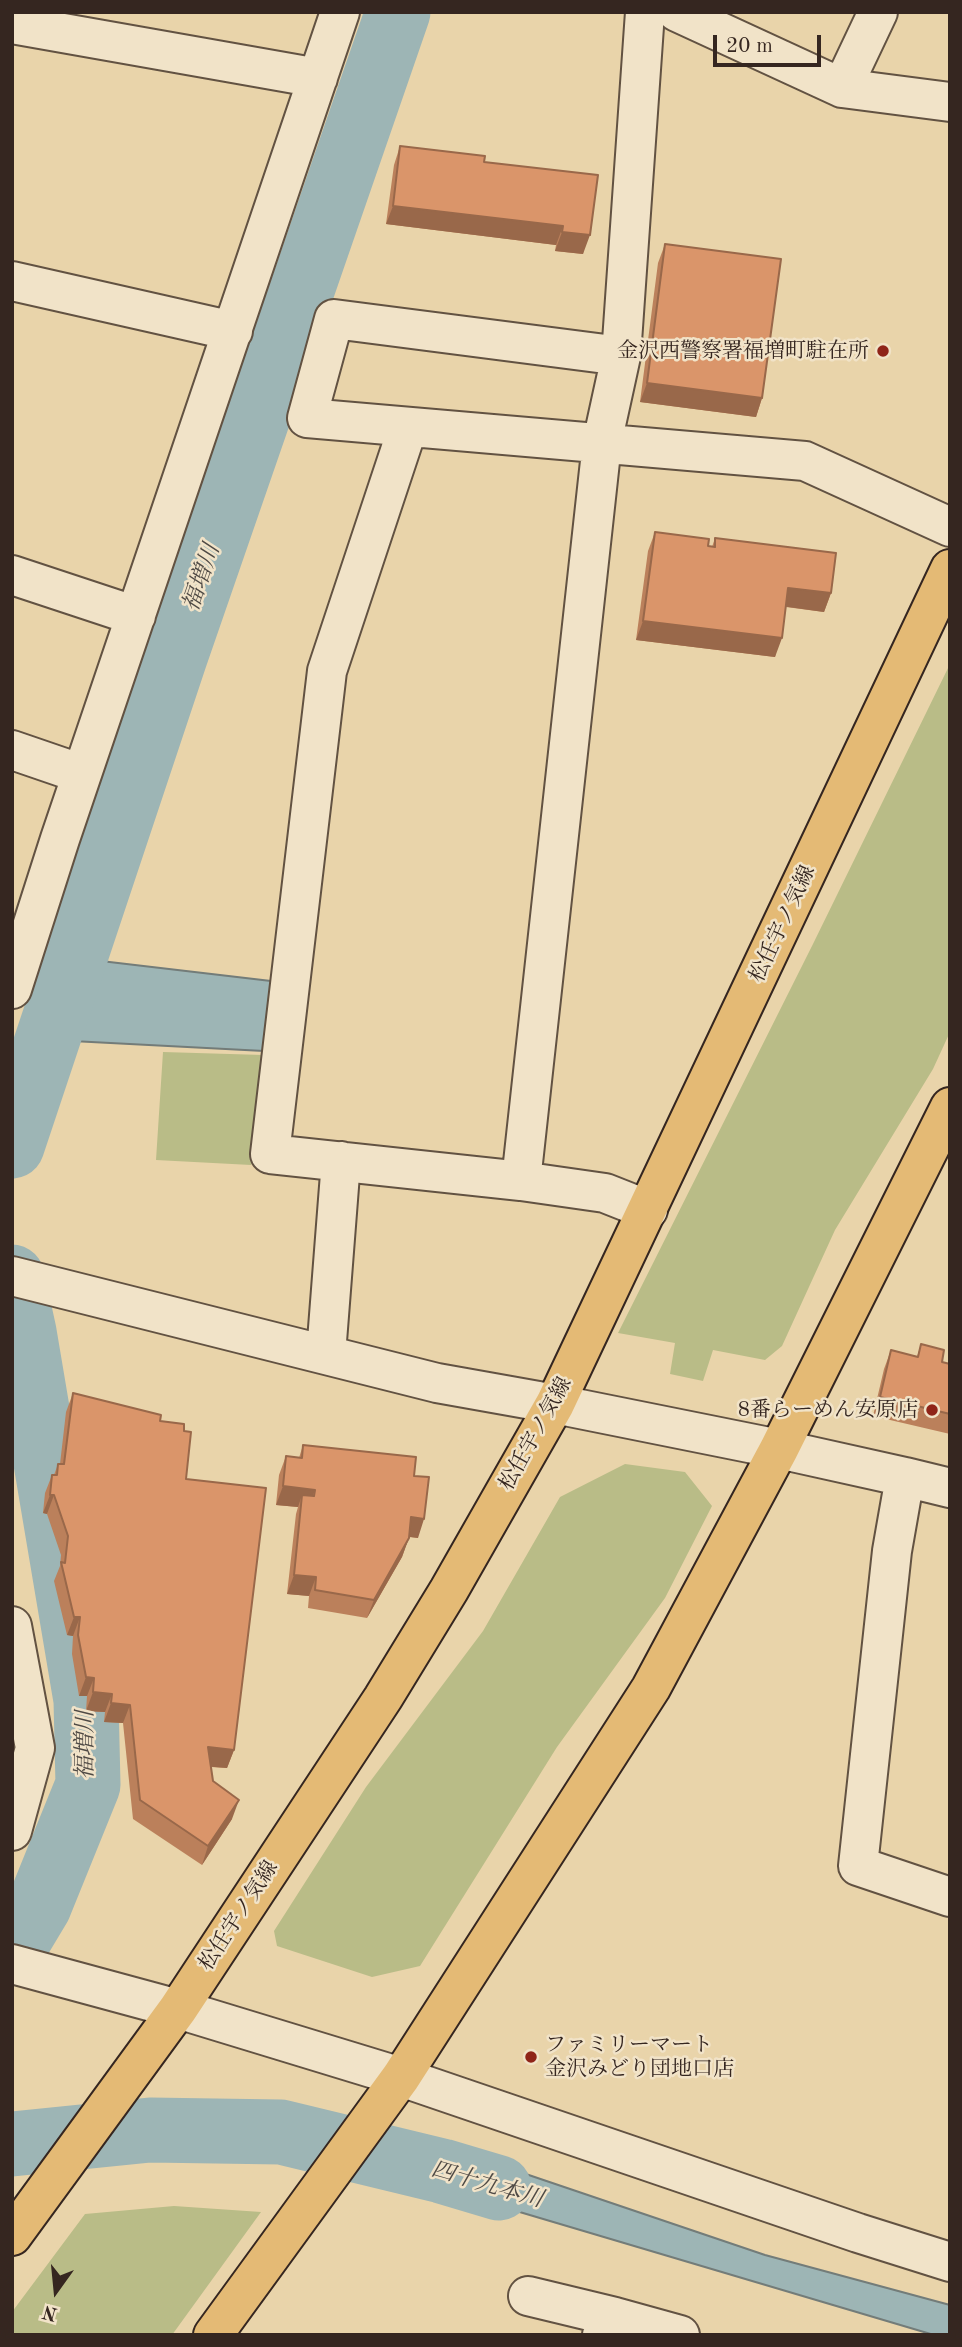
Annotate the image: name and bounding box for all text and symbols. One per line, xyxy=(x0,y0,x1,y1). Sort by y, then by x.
scale bar xyxy=(717,21,825,65)
text: 20 m xyxy=(726,36,773,57)
place label: 金沢西警察署福増町駐在所 xyxy=(617,338,869,364)
marker: 金沢西警察署福増町駐在所 xyxy=(875,343,891,359)
water label: 福増川 xyxy=(178,541,226,615)
street label: 松任宇ノ気線 xyxy=(745,862,821,986)
street label: 松任宇ノ気線 xyxy=(494,1373,578,1495)
place label: 8番らーめん安原店 xyxy=(738,1397,918,1423)
marker: 8番らーめん安原店 xyxy=(924,1402,940,1418)
water label: 福増川 xyxy=(72,1711,100,1779)
street label: 松任宇ノ気線 xyxy=(194,1856,284,1976)
place label: ファミリーマート 金沢みどり団地口店 xyxy=(545,2032,734,2082)
marker: ファミリーマート 金沢みどり団地口店 xyxy=(523,2049,539,2065)
water label: 四十九本川 xyxy=(428,2156,546,2214)
north arrow xyxy=(21,2256,91,2326)
text: N xyxy=(41,2301,60,2323)

